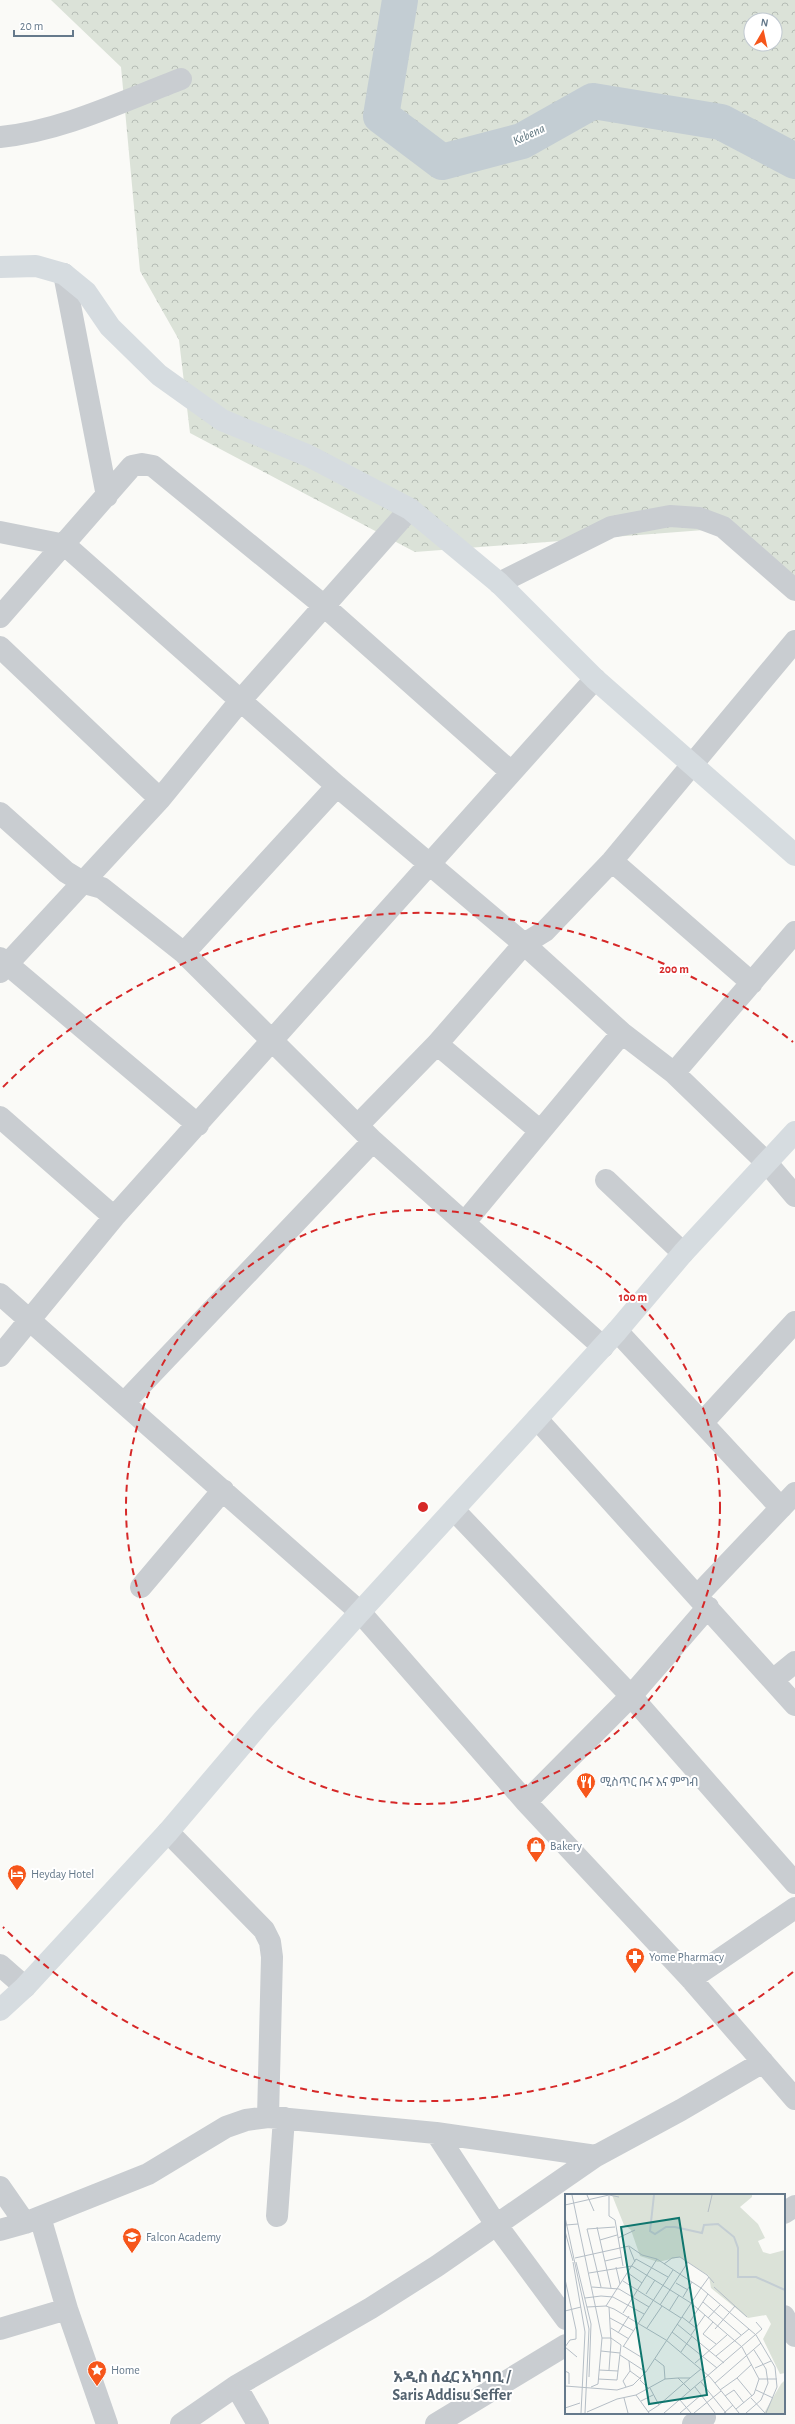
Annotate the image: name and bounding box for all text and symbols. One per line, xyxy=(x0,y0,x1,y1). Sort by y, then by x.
scale bar xyxy=(14,12,73,38)
north arrow xyxy=(743,12,783,52)
text: N xyxy=(760,17,769,29)
text: 20 m xyxy=(20,20,43,32)
water label: Kebena xyxy=(511,122,547,148)
text: 200 m xyxy=(659,963,689,975)
text: 100 m xyxy=(619,1291,647,1303)
centre of rings xyxy=(416,1500,430,1514)
restaurant icon: ሚስጥር ቡና እና ምግብ xyxy=(575,1771,597,1799)
place label: ሚስጥር ቡና እና ምግብ xyxy=(600,1776,698,1788)
shop icon: Bakery xyxy=(525,1835,547,1863)
place label: Bakery xyxy=(550,1840,582,1853)
hotel icon: Heyday Hotel xyxy=(6,1863,28,1891)
place label: Heyday Hotel xyxy=(31,1868,94,1881)
pharmacy icon: Yome Pharmacy xyxy=(624,1946,646,1974)
place label: Yome Pharmacy xyxy=(649,1951,724,1964)
inset map xyxy=(565,2194,785,2414)
school or university icon: Falcon Academy xyxy=(121,2226,143,2254)
place label: Falcon Academy xyxy=(146,2231,221,2244)
place icon: Home xyxy=(86,2359,108,2387)
place label: Home xyxy=(111,2364,140,2376)
district label: አዲስ ሰፈር አካባቢ / Saris Addisu Seffer xyxy=(392,2369,512,2403)

